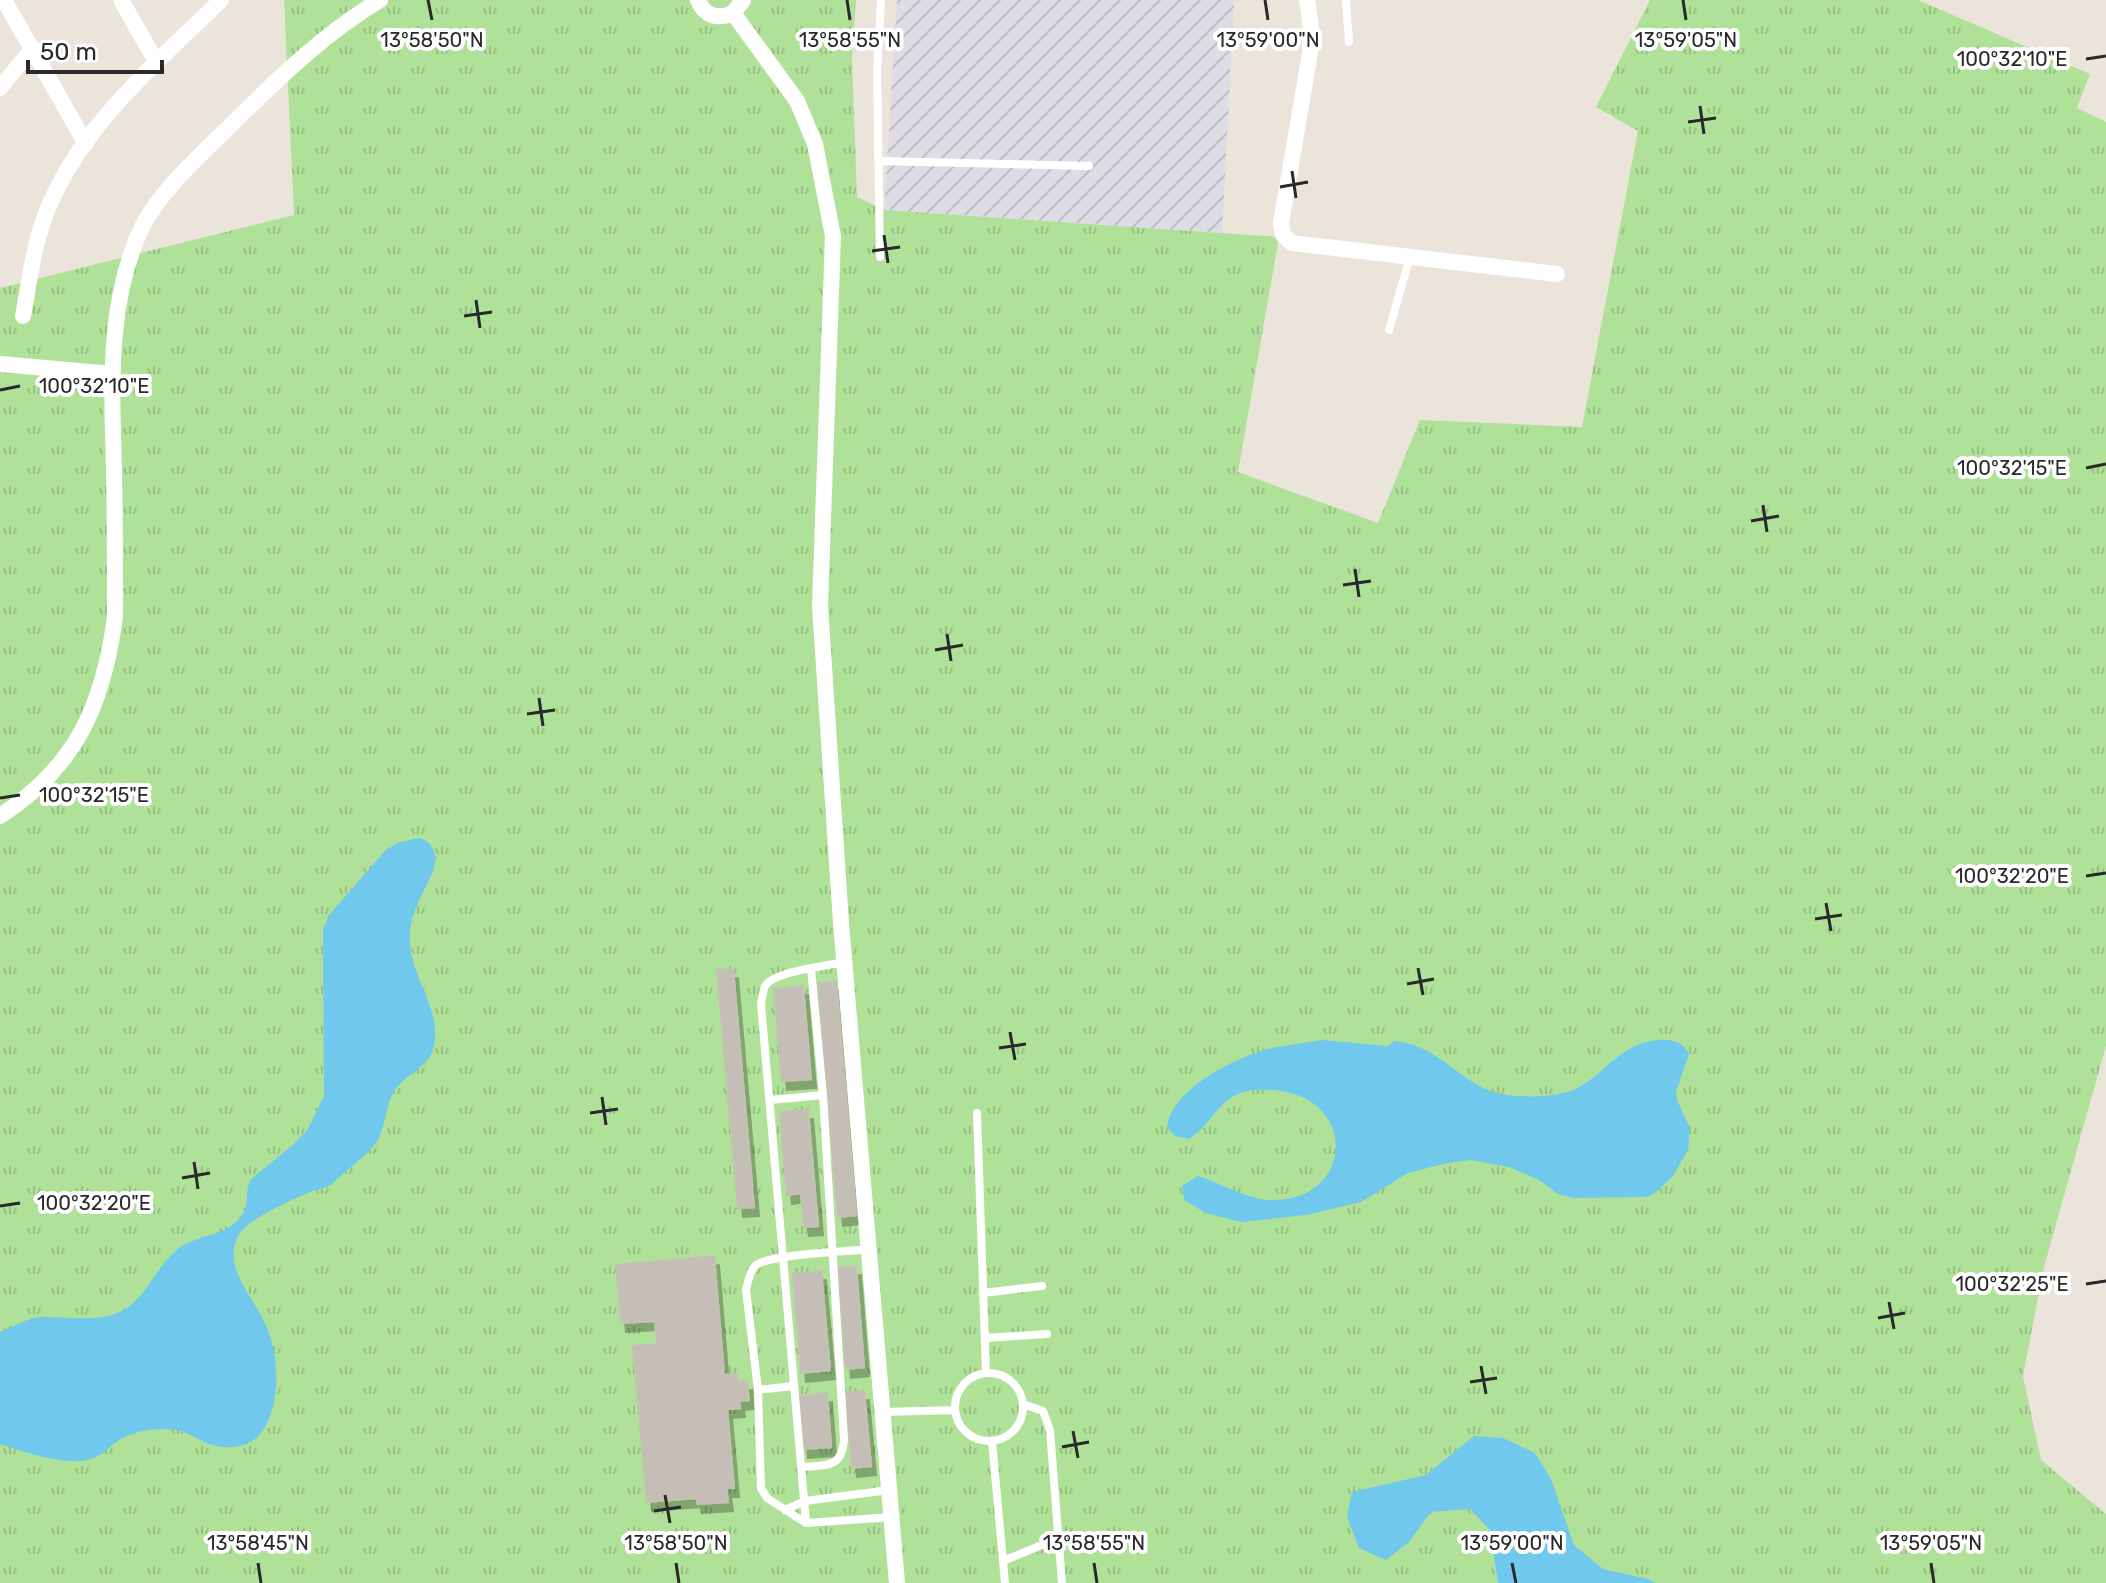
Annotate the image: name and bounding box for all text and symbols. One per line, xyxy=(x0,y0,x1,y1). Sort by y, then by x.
scale bar xyxy=(28,24,162,74)
text: 13°58'50"N xyxy=(380,28,484,52)
text: 13°58'55"N xyxy=(799,28,901,52)
text: 13°59'00"N xyxy=(1216,28,1320,52)
text: 13°59'05"N xyxy=(1635,28,1737,52)
text: 50 m xyxy=(40,38,97,66)
text: 100°32'10"E xyxy=(1957,47,2067,71)
text: 100°32'10"E xyxy=(39,374,149,398)
text: 100°32'15"E xyxy=(1957,456,2067,480)
text: 100°32'15"E xyxy=(39,783,149,807)
text: 100°32'20"E xyxy=(1955,864,2069,888)
text: 100°32'20"E xyxy=(37,1191,151,1215)
text: 100°32'25"E xyxy=(1955,1272,2069,1296)
text: 13°58'45"N xyxy=(207,1531,309,1555)
text: 13°58'50"N xyxy=(624,1531,728,1555)
text: 13°58'55"N xyxy=(1043,1531,1145,1555)
text: 13°59'00"N xyxy=(1460,1531,1564,1555)
text: 13°59'05"N xyxy=(1880,1531,1982,1555)

